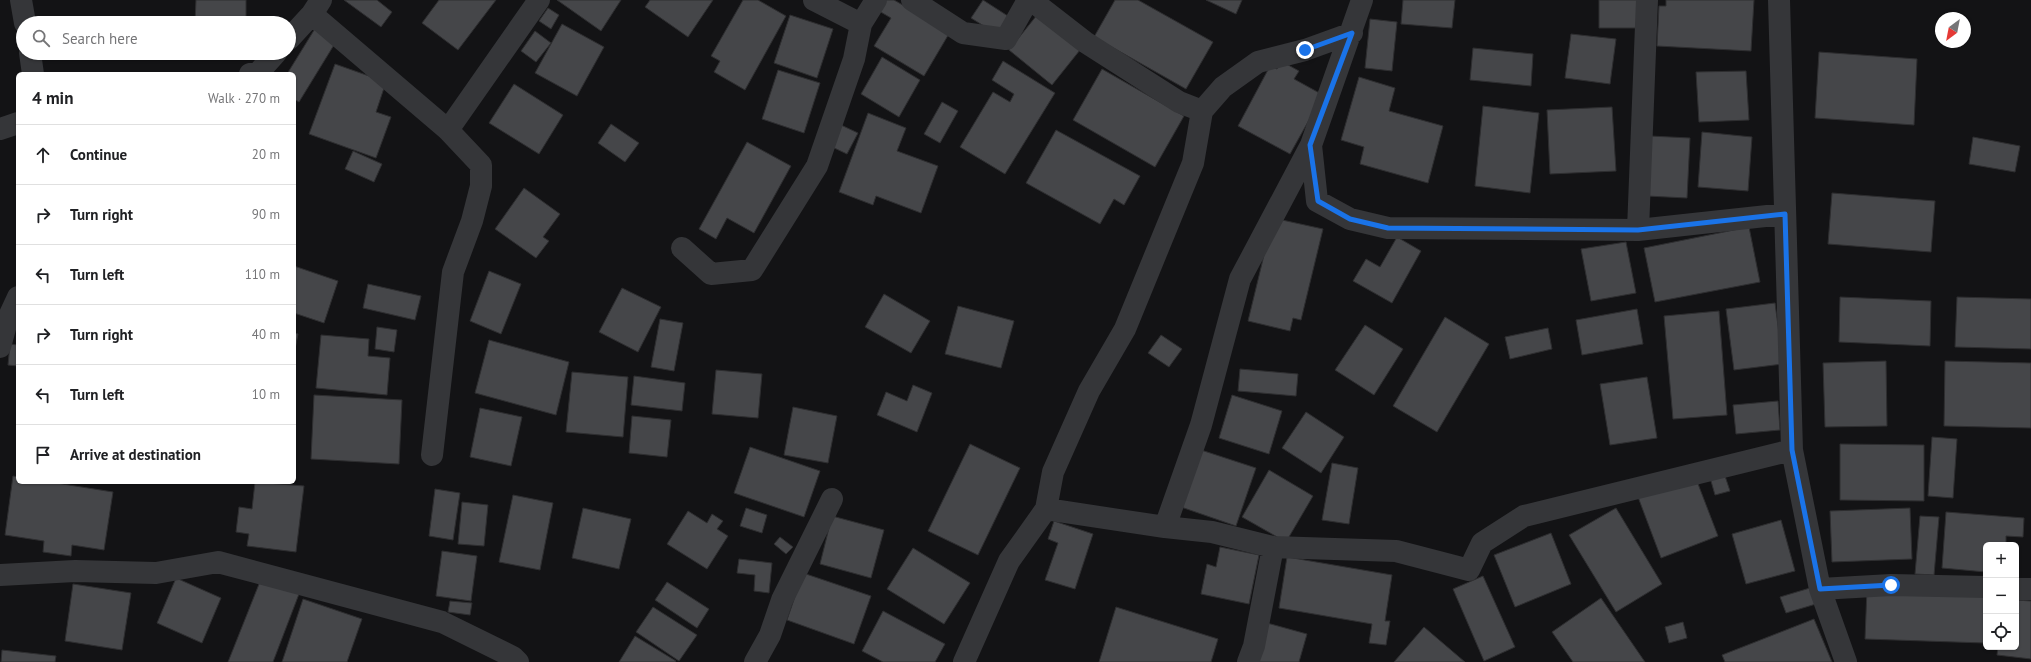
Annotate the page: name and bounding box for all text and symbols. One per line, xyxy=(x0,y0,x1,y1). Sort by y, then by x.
north arrow xyxy=(1935,12,1971,48)
search box xyxy=(16,16,296,60)
icon: search xyxy=(30,27,52,49)
text: Search here xyxy=(62,29,138,48)
route end xyxy=(1296,41,1314,59)
text: 4 min xyxy=(32,87,73,109)
text: Walk · 270 m xyxy=(208,90,280,107)
icon: ahead xyxy=(32,144,54,166)
text: Continue xyxy=(70,145,127,164)
text: 20 m xyxy=(252,146,280,163)
icon: right xyxy=(32,204,54,226)
text: Turn right xyxy=(70,205,133,224)
text: 90 m xyxy=(252,206,280,223)
icon: left xyxy=(32,264,54,286)
text: Turn left xyxy=(70,265,124,284)
text: 110 m xyxy=(245,266,280,283)
icon: right xyxy=(32,324,54,346)
text: Turn right xyxy=(70,325,133,344)
text: 40 m xyxy=(252,326,280,343)
icon: left xyxy=(32,384,54,406)
text: Turn left xyxy=(70,385,124,404)
text: 10 m xyxy=(252,386,280,403)
icon: arrive xyxy=(32,444,54,466)
text: Arrive at destination xyxy=(70,445,201,464)
map controls xyxy=(1983,542,2019,650)
button: + xyxy=(1983,542,2019,578)
route start xyxy=(1882,576,1900,594)
button: − xyxy=(1983,578,2019,614)
button: locate xyxy=(1983,614,2019,650)

